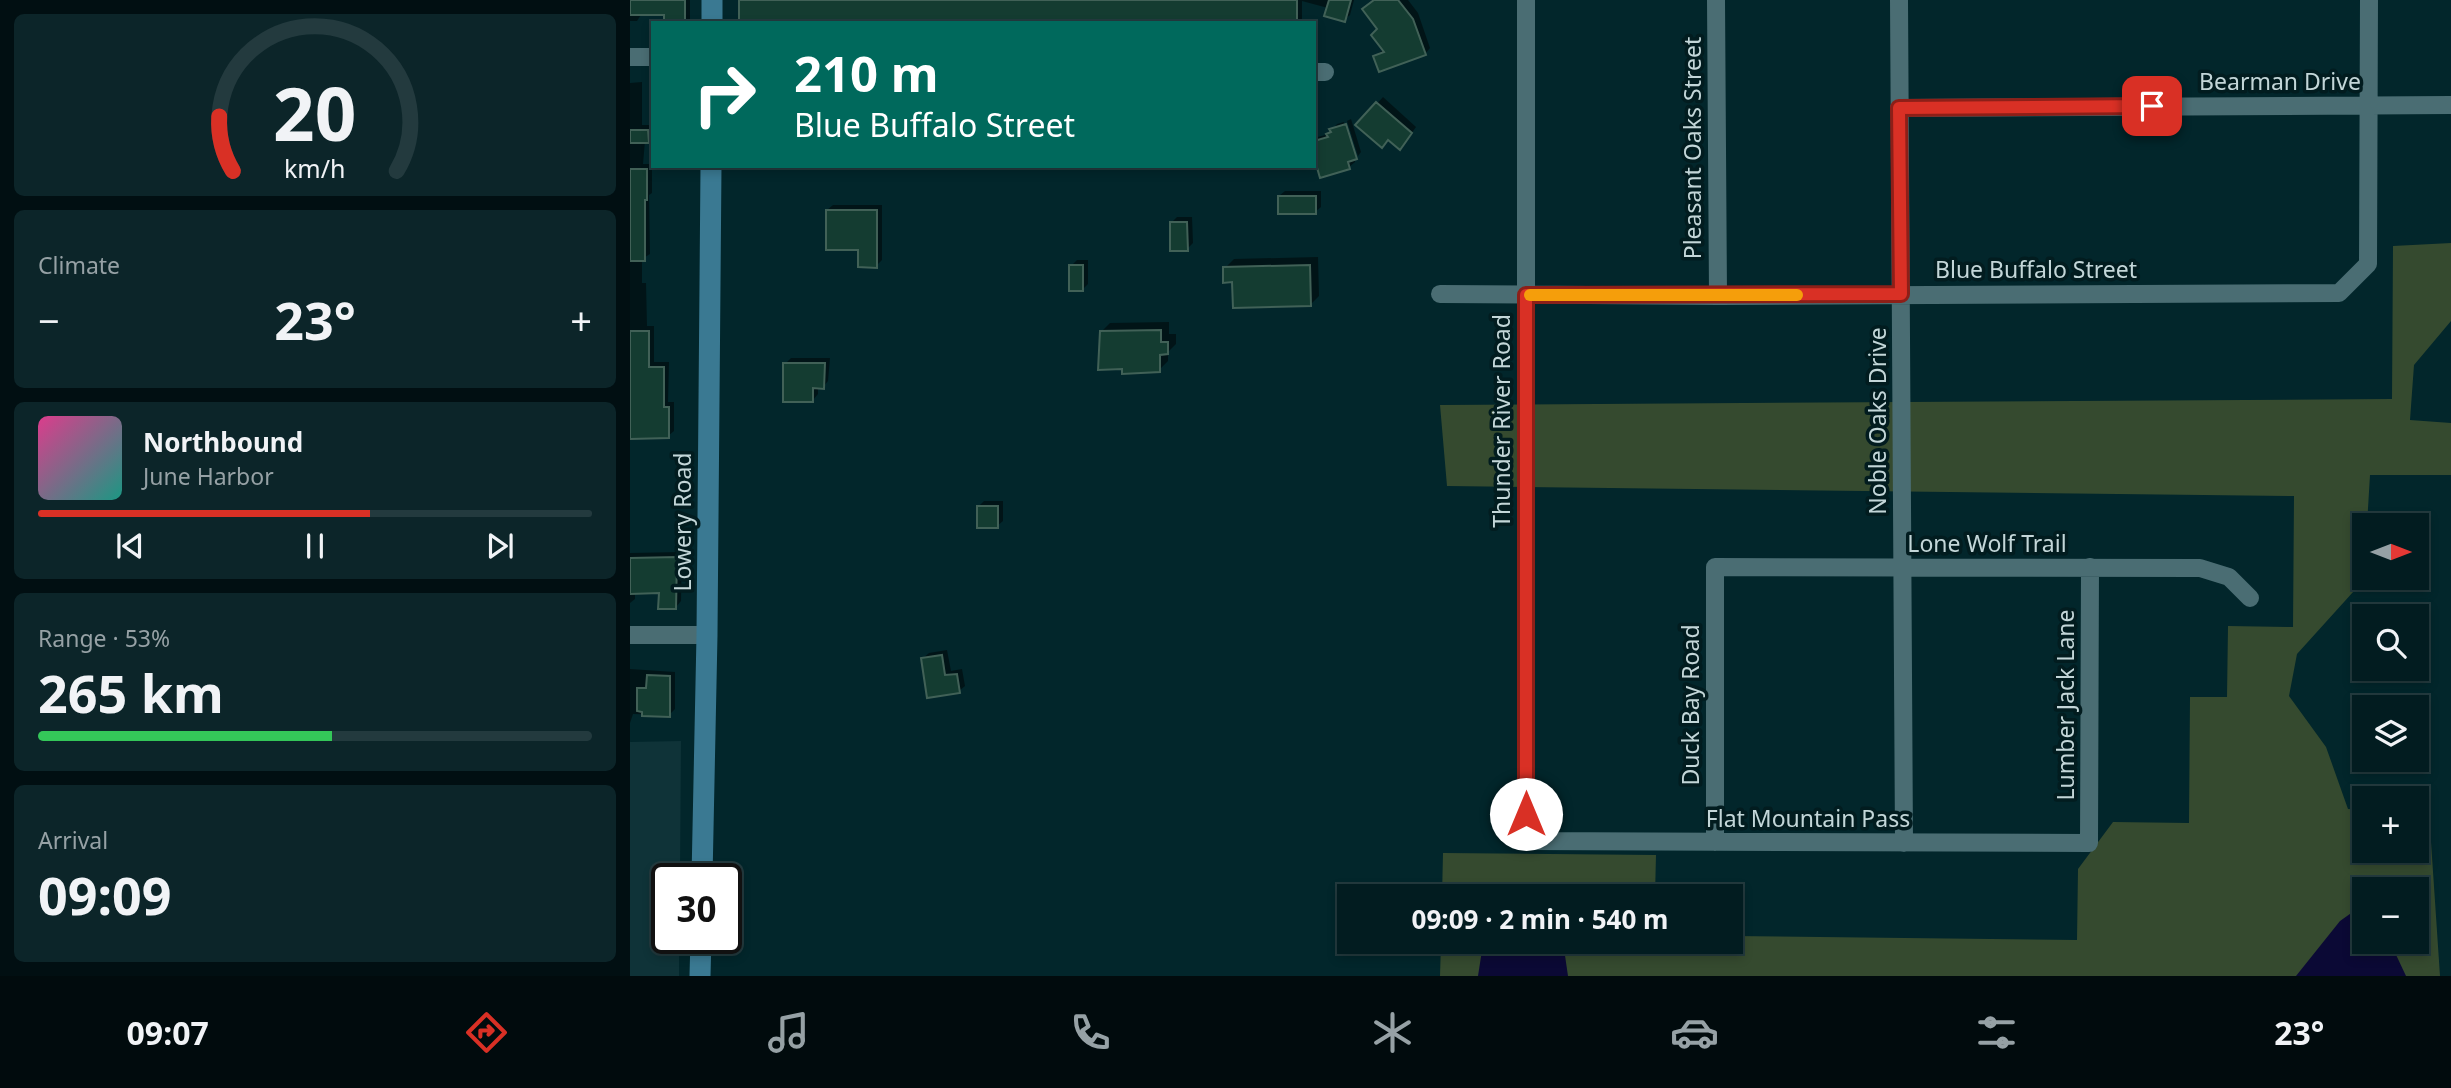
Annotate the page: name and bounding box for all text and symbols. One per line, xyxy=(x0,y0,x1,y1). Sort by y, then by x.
street label: Pleasant Oaks Street xyxy=(1676,37,1708,259)
text: 210 m xyxy=(794,40,939,106)
icon: right xyxy=(679,49,770,140)
text: 20 xyxy=(273,63,357,162)
street label: Bearman Drive xyxy=(2199,65,2361,97)
pin xyxy=(2122,76,2182,136)
icon: arrive xyxy=(2133,87,2171,125)
text: Blue Buffalo Street xyxy=(794,103,1075,146)
text: km/h xyxy=(284,151,346,185)
text: Climate xyxy=(38,249,120,281)
street label: Blue Buffalo Street xyxy=(1935,253,2137,285)
text: 23° xyxy=(274,284,356,355)
text: − xyxy=(38,294,60,346)
text: + xyxy=(570,294,592,346)
street label: Thunder River Road xyxy=(1485,314,1517,528)
street label: Noble Oaks Drive xyxy=(1861,327,1893,515)
text: Northbound xyxy=(143,424,303,460)
street label: Lowery Road xyxy=(666,452,698,592)
text: June Harbor xyxy=(143,460,274,492)
north arrow xyxy=(2352,513,2429,590)
map controls xyxy=(2352,513,2429,954)
icon: previous xyxy=(111,527,149,565)
icon: pause xyxy=(296,527,334,565)
icon: next xyxy=(481,527,519,565)
street label: Lone Wolf Trail xyxy=(1907,527,2067,559)
button: search xyxy=(2352,604,2429,681)
street label: Lumber Jack Lane xyxy=(2049,610,2081,801)
text: Range · 53% xyxy=(38,622,170,654)
street label: Duck Bay Road xyxy=(1674,624,1706,786)
text: 265 km xyxy=(38,657,224,728)
button: layers xyxy=(2352,695,2429,772)
position arrow xyxy=(1489,777,1563,851)
button: + xyxy=(2352,786,2429,863)
street label: Flat Mountain Pass xyxy=(1706,802,1910,834)
text: Arrival xyxy=(38,824,108,856)
text: 09:09 xyxy=(38,859,172,930)
speed limit sign: 30 xyxy=(651,863,742,954)
button: − xyxy=(2352,877,2429,954)
text: 09:09 · 2 min · 540 m xyxy=(1412,901,1668,937)
icon: directions xyxy=(462,1008,511,1057)
icon: music xyxy=(764,1008,813,1057)
icon: phone xyxy=(1066,1008,1115,1057)
icon: climate xyxy=(1368,1008,1417,1057)
icon: car xyxy=(1670,1008,1719,1057)
icon: filters xyxy=(1972,1008,2021,1057)
text: 09:07 xyxy=(127,1011,209,1054)
text: 23° xyxy=(2274,1011,2324,1054)

